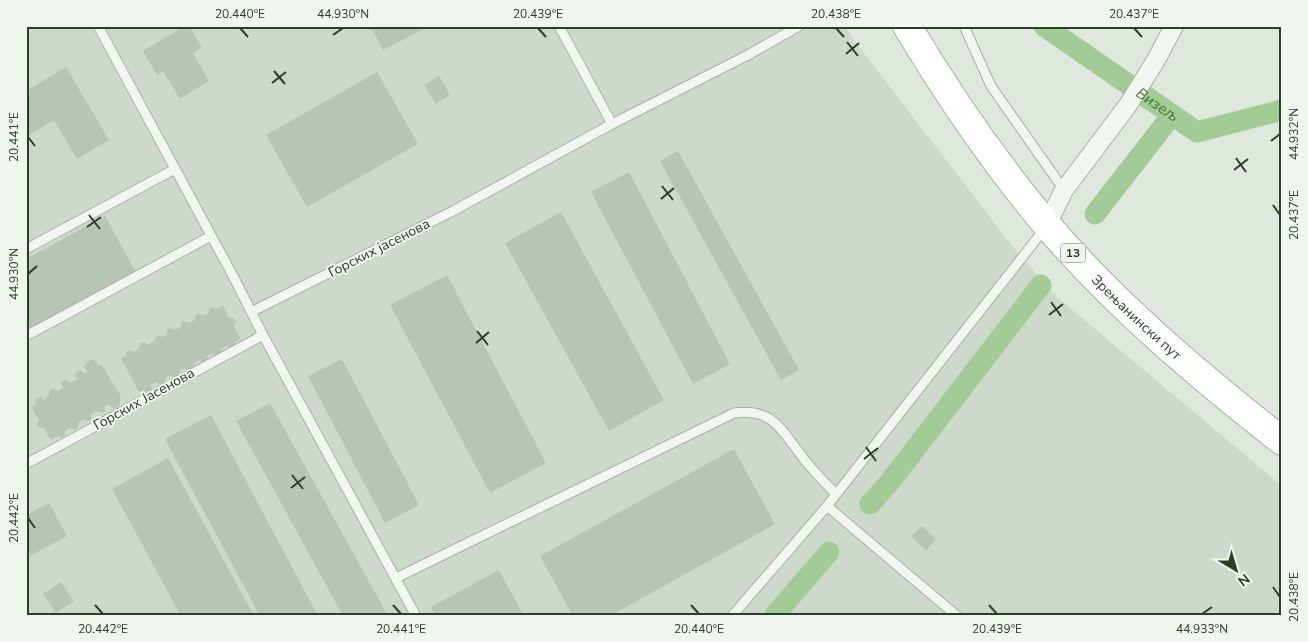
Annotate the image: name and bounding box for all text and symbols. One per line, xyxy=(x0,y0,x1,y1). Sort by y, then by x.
text: 20.440°E xyxy=(215,6,265,22)
text: 44.930°N xyxy=(317,6,369,22)
text: 20.439°E xyxy=(513,6,563,22)
text: 20.438°E xyxy=(811,6,861,22)
text: 20.437°E xyxy=(1109,6,1159,22)
water label: Визељ xyxy=(1132,83,1183,126)
text: 44.932°N xyxy=(1286,108,1302,160)
text: 20.441°E xyxy=(6,112,22,162)
text: 20.437°E xyxy=(1286,190,1302,240)
street label: Горских јасенова xyxy=(325,214,433,282)
road number: 13 xyxy=(1060,244,1086,262)
text: 44.930°N xyxy=(6,248,22,300)
street label: Зрењанински пут xyxy=(1087,270,1186,364)
street label: Горских Јасенова xyxy=(90,363,198,435)
text: 20.442°E xyxy=(6,493,22,543)
north arrow xyxy=(1210,544,1260,594)
text: N xyxy=(1234,569,1254,591)
text: 20.438°E xyxy=(1286,572,1302,622)
text: 20.442°E xyxy=(78,621,128,637)
text: 20.441°E xyxy=(376,621,426,637)
text: 20.440°E xyxy=(674,621,724,637)
text: 20.439°E xyxy=(972,621,1022,637)
text: 44.933°N xyxy=(1176,621,1228,637)

